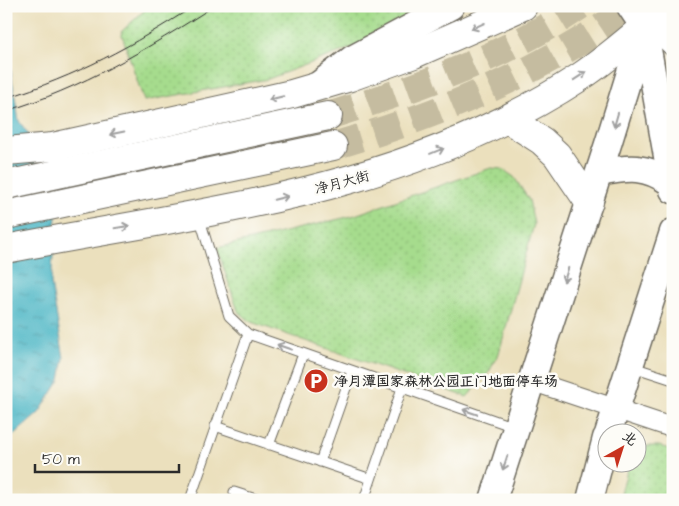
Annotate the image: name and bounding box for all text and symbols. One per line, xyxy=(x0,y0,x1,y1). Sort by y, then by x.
one-way arrow xyxy=(471,22,486,31)
one-way arrow xyxy=(573,71,587,81)
one-way arrow xyxy=(268,94,284,103)
one-way arrow xyxy=(610,112,620,128)
one-way arrow xyxy=(110,129,126,138)
one-way arrow xyxy=(429,146,444,156)
street label: 净月大街 xyxy=(313,166,372,200)
one-way arrow xyxy=(273,193,289,202)
one-way arrow xyxy=(113,222,129,232)
one-way arrow xyxy=(561,266,570,282)
one-way arrow xyxy=(277,342,292,351)
parking icon: 净月潭国家森林公园正门地面停车场 xyxy=(303,368,329,394)
place label: 净月潭国家森林公园正门地面停车场 xyxy=(334,372,558,392)
one-way arrow xyxy=(463,407,479,416)
north arrow xyxy=(596,424,646,474)
text: 北 xyxy=(618,426,641,451)
scale bar xyxy=(35,441,179,473)
text: 50 m xyxy=(42,449,80,470)
one-way arrow xyxy=(500,454,509,470)

